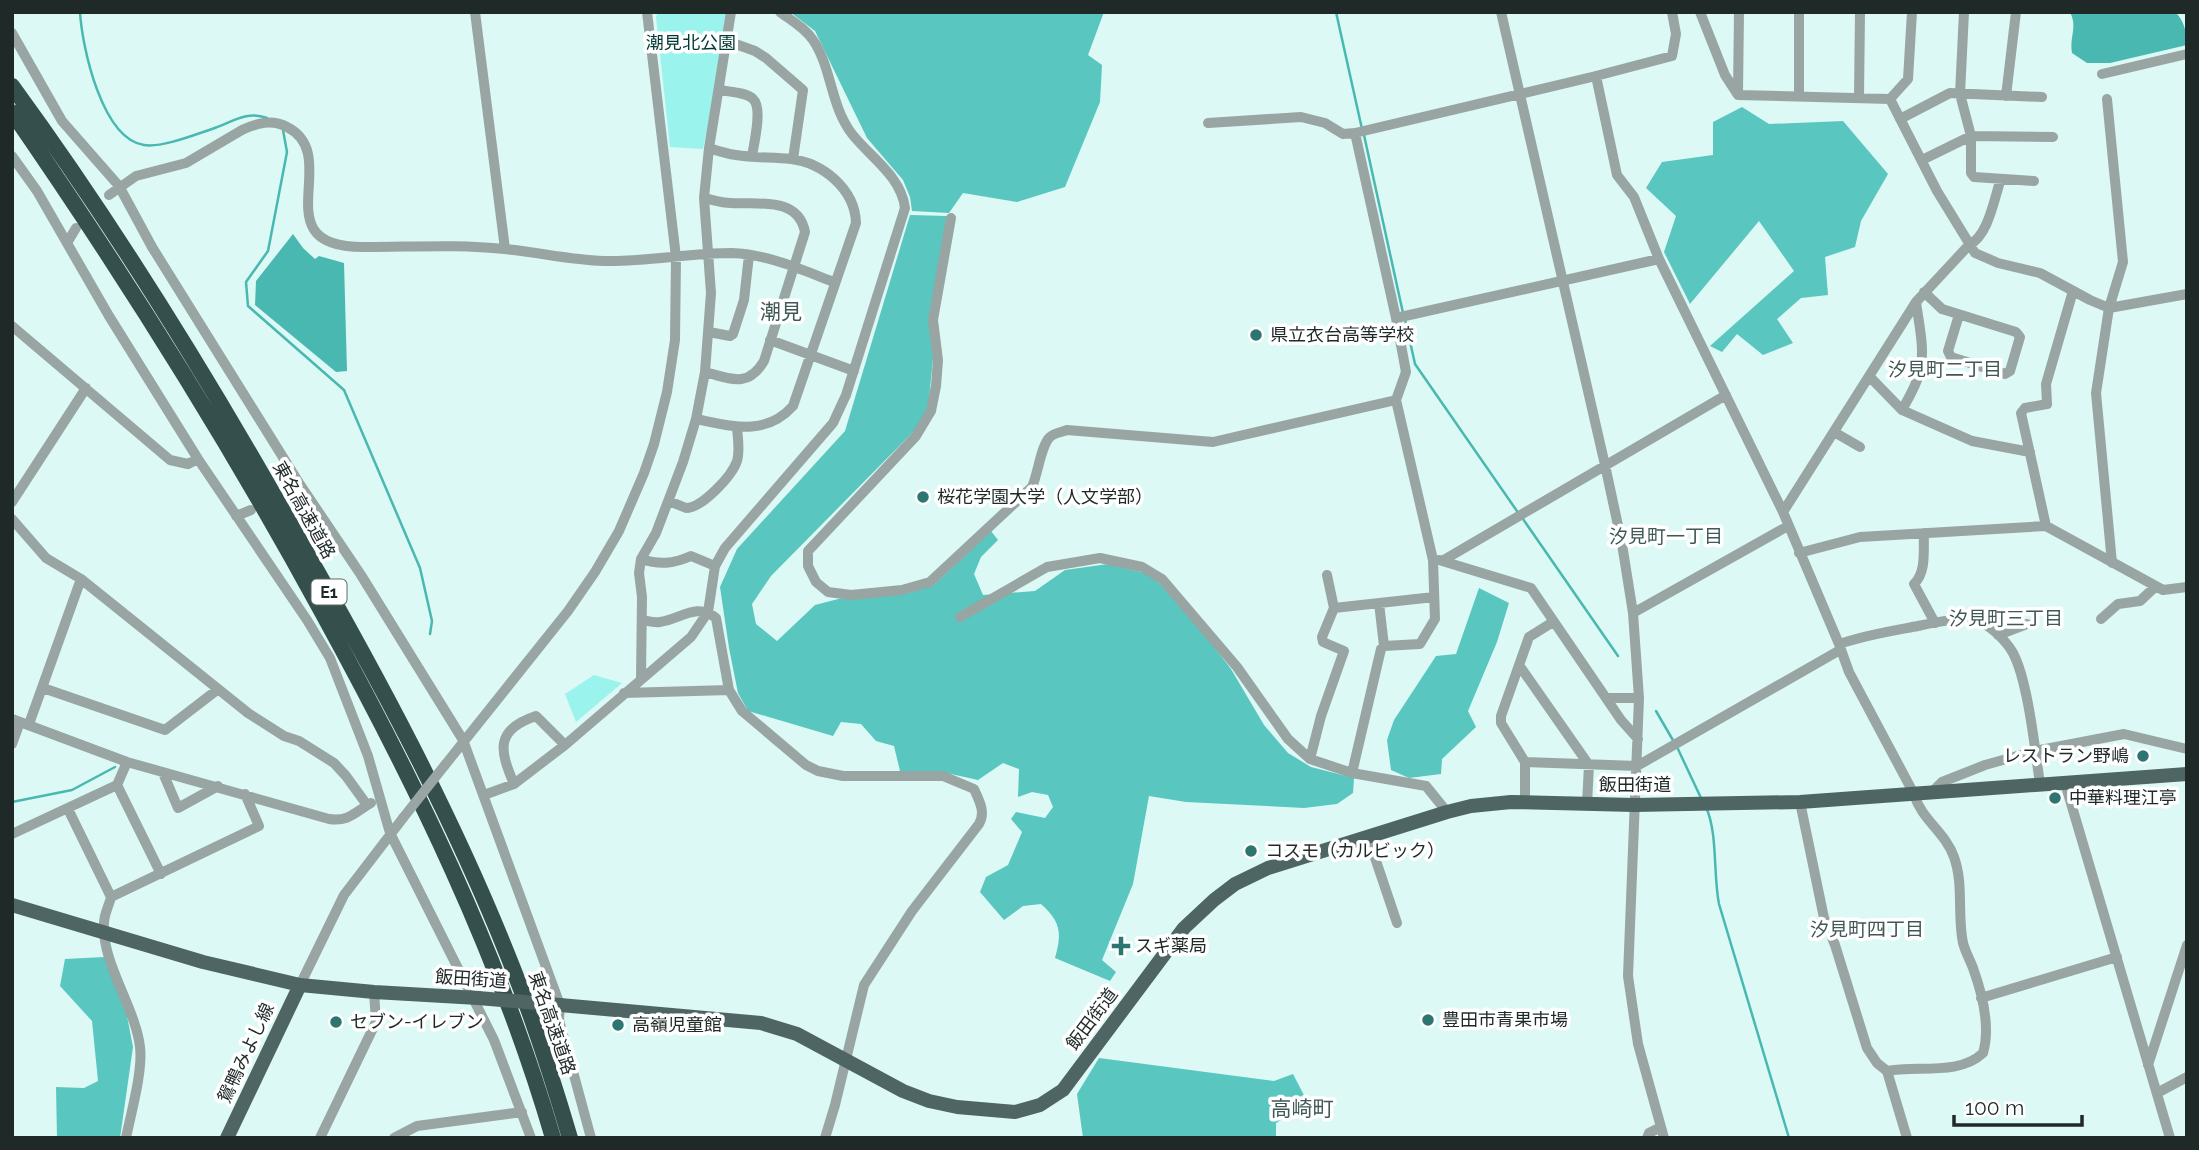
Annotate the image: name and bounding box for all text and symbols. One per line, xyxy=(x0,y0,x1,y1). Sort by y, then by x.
park label: 潮見北公園 xyxy=(646,32,736,53)
district label: 潮見 xyxy=(760,299,802,324)
place label: 県立衣台高等学校 xyxy=(1270,324,1414,345)
marker: 県立衣台高等学校 xyxy=(1248,327,1264,343)
district label: 汐見町二丁目 xyxy=(1888,358,2002,380)
street label: 東名高速道路 xyxy=(269,457,340,562)
place label: 桜花学園大学（人文学部） xyxy=(937,486,1153,507)
marker: 桜花学園大学（人文学部） xyxy=(915,489,931,505)
district label: 汐見町一丁目 xyxy=(1609,525,1723,547)
road number: E1 xyxy=(312,580,346,604)
district label: 汐見町三丁目 xyxy=(1949,607,2063,629)
place label: レストラン野嶋 xyxy=(2003,745,2129,766)
marker: レストラン野嶋 xyxy=(2135,748,2151,764)
street label: 飯田街道 xyxy=(1599,774,1671,795)
place label: 中華料理江亭 xyxy=(2069,787,2177,808)
marker: 中華料理江亭 xyxy=(2047,790,2063,806)
place label: コスモ（カルビック） xyxy=(1265,840,1445,861)
marker: コスモ（カルビック） xyxy=(1243,843,1259,859)
district label: 汐見町四丁目 xyxy=(1810,918,1924,940)
place label: スギ薬局 xyxy=(1135,935,1207,956)
marker: スギ薬局 xyxy=(1113,938,1129,954)
street label: 飯田街道 xyxy=(434,966,508,991)
street label: 東名高速道路 xyxy=(525,968,580,1077)
street label: 飯田街道 xyxy=(1062,984,1122,1054)
street label: 鴛鴨みよし線 xyxy=(213,999,278,1106)
place label: 豊田市青果市場 xyxy=(1442,1009,1568,1030)
place label: セブン-イレブン xyxy=(350,1011,484,1032)
marker: 豊田市青果市場 xyxy=(1420,1012,1436,1028)
marker: セブン-イレブン xyxy=(328,1014,344,1030)
place label: 高嶺児童館 xyxy=(632,1014,722,1035)
marker: 高嶺児童館 xyxy=(610,1017,626,1033)
scale bar xyxy=(1954,1084,2082,1128)
text: 100 m xyxy=(1965,1095,2024,1120)
district label: 高崎町 xyxy=(1271,1096,1334,1121)

